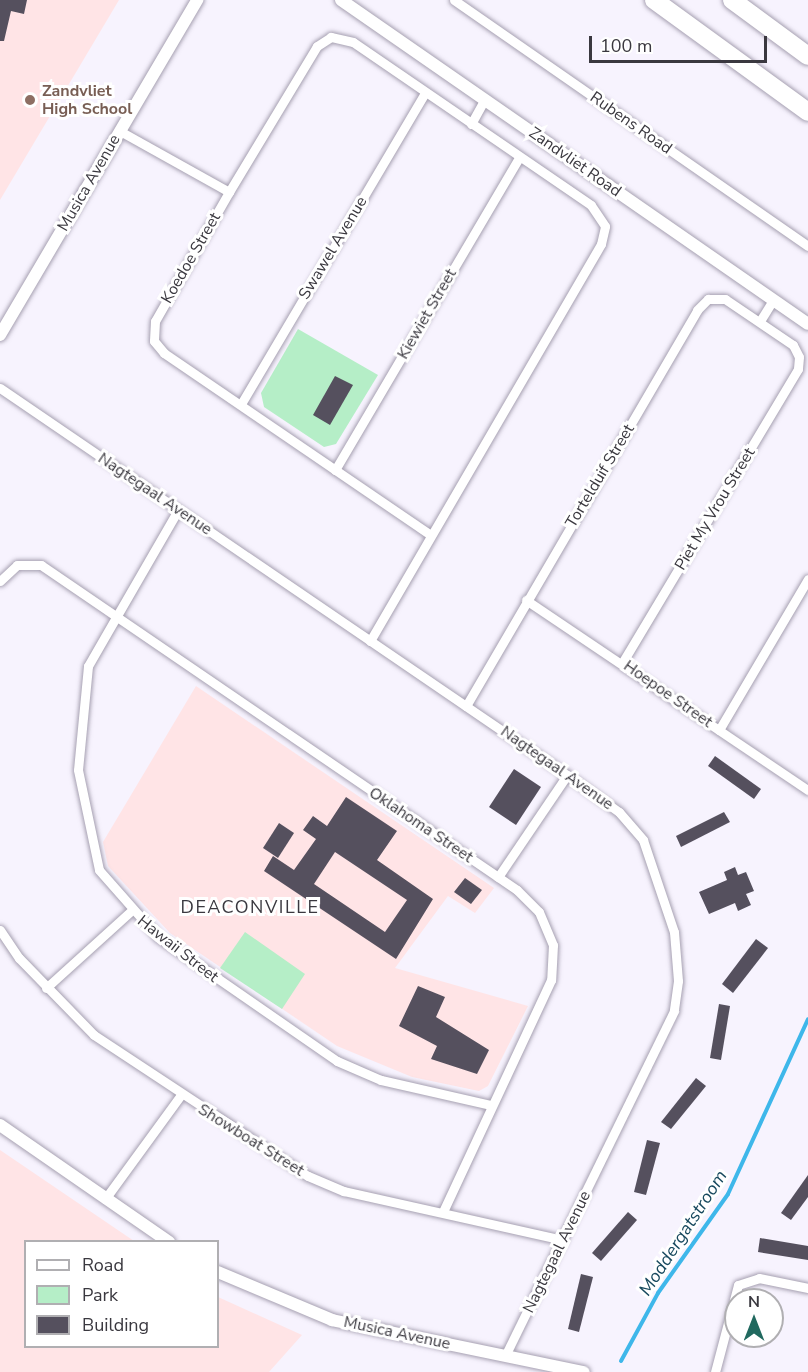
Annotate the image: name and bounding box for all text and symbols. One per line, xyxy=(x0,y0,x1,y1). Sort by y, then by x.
scale bar xyxy=(592,24,770,62)
text: 100 m xyxy=(600,34,652,58)
place label: Zandvliet High School xyxy=(42,81,132,119)
street label: Rubens Road xyxy=(586,88,676,158)
marker: Zandvliet High School xyxy=(23,93,37,107)
street label: Zandvliet Road xyxy=(525,123,625,201)
street label: Musica Avenue xyxy=(54,131,124,235)
street label: Swawel Avenue xyxy=(295,193,371,303)
street label: Koedoe Street xyxy=(157,209,225,307)
street label: Kiewiet Street xyxy=(393,265,461,363)
street label: Tortelduif Street xyxy=(562,421,638,531)
street label: Piet My Vrou Street xyxy=(671,444,759,574)
street label: Nagtegaal Avenue xyxy=(94,449,216,539)
street label: Hoepoe Street xyxy=(620,656,716,732)
street label: Nagtegaal Avenue xyxy=(497,722,617,814)
street label: Oklahoma Street xyxy=(365,783,477,867)
district label: DEACONVILLE xyxy=(181,896,319,918)
street label: Hawaii Street xyxy=(134,911,222,987)
street label: Showboat Street xyxy=(195,1100,307,1180)
water label: Moddergatstroom xyxy=(634,1166,732,1300)
street label: Nagtegaal Avenue xyxy=(519,1188,595,1316)
legend xyxy=(24,1240,219,1348)
text: Road xyxy=(82,1253,124,1277)
text: Park xyxy=(82,1283,118,1307)
north arrow xyxy=(724,1288,784,1348)
text: N xyxy=(748,1291,760,1313)
street label: Musica Avenue xyxy=(342,1312,452,1354)
text: Building xyxy=(82,1313,149,1337)

